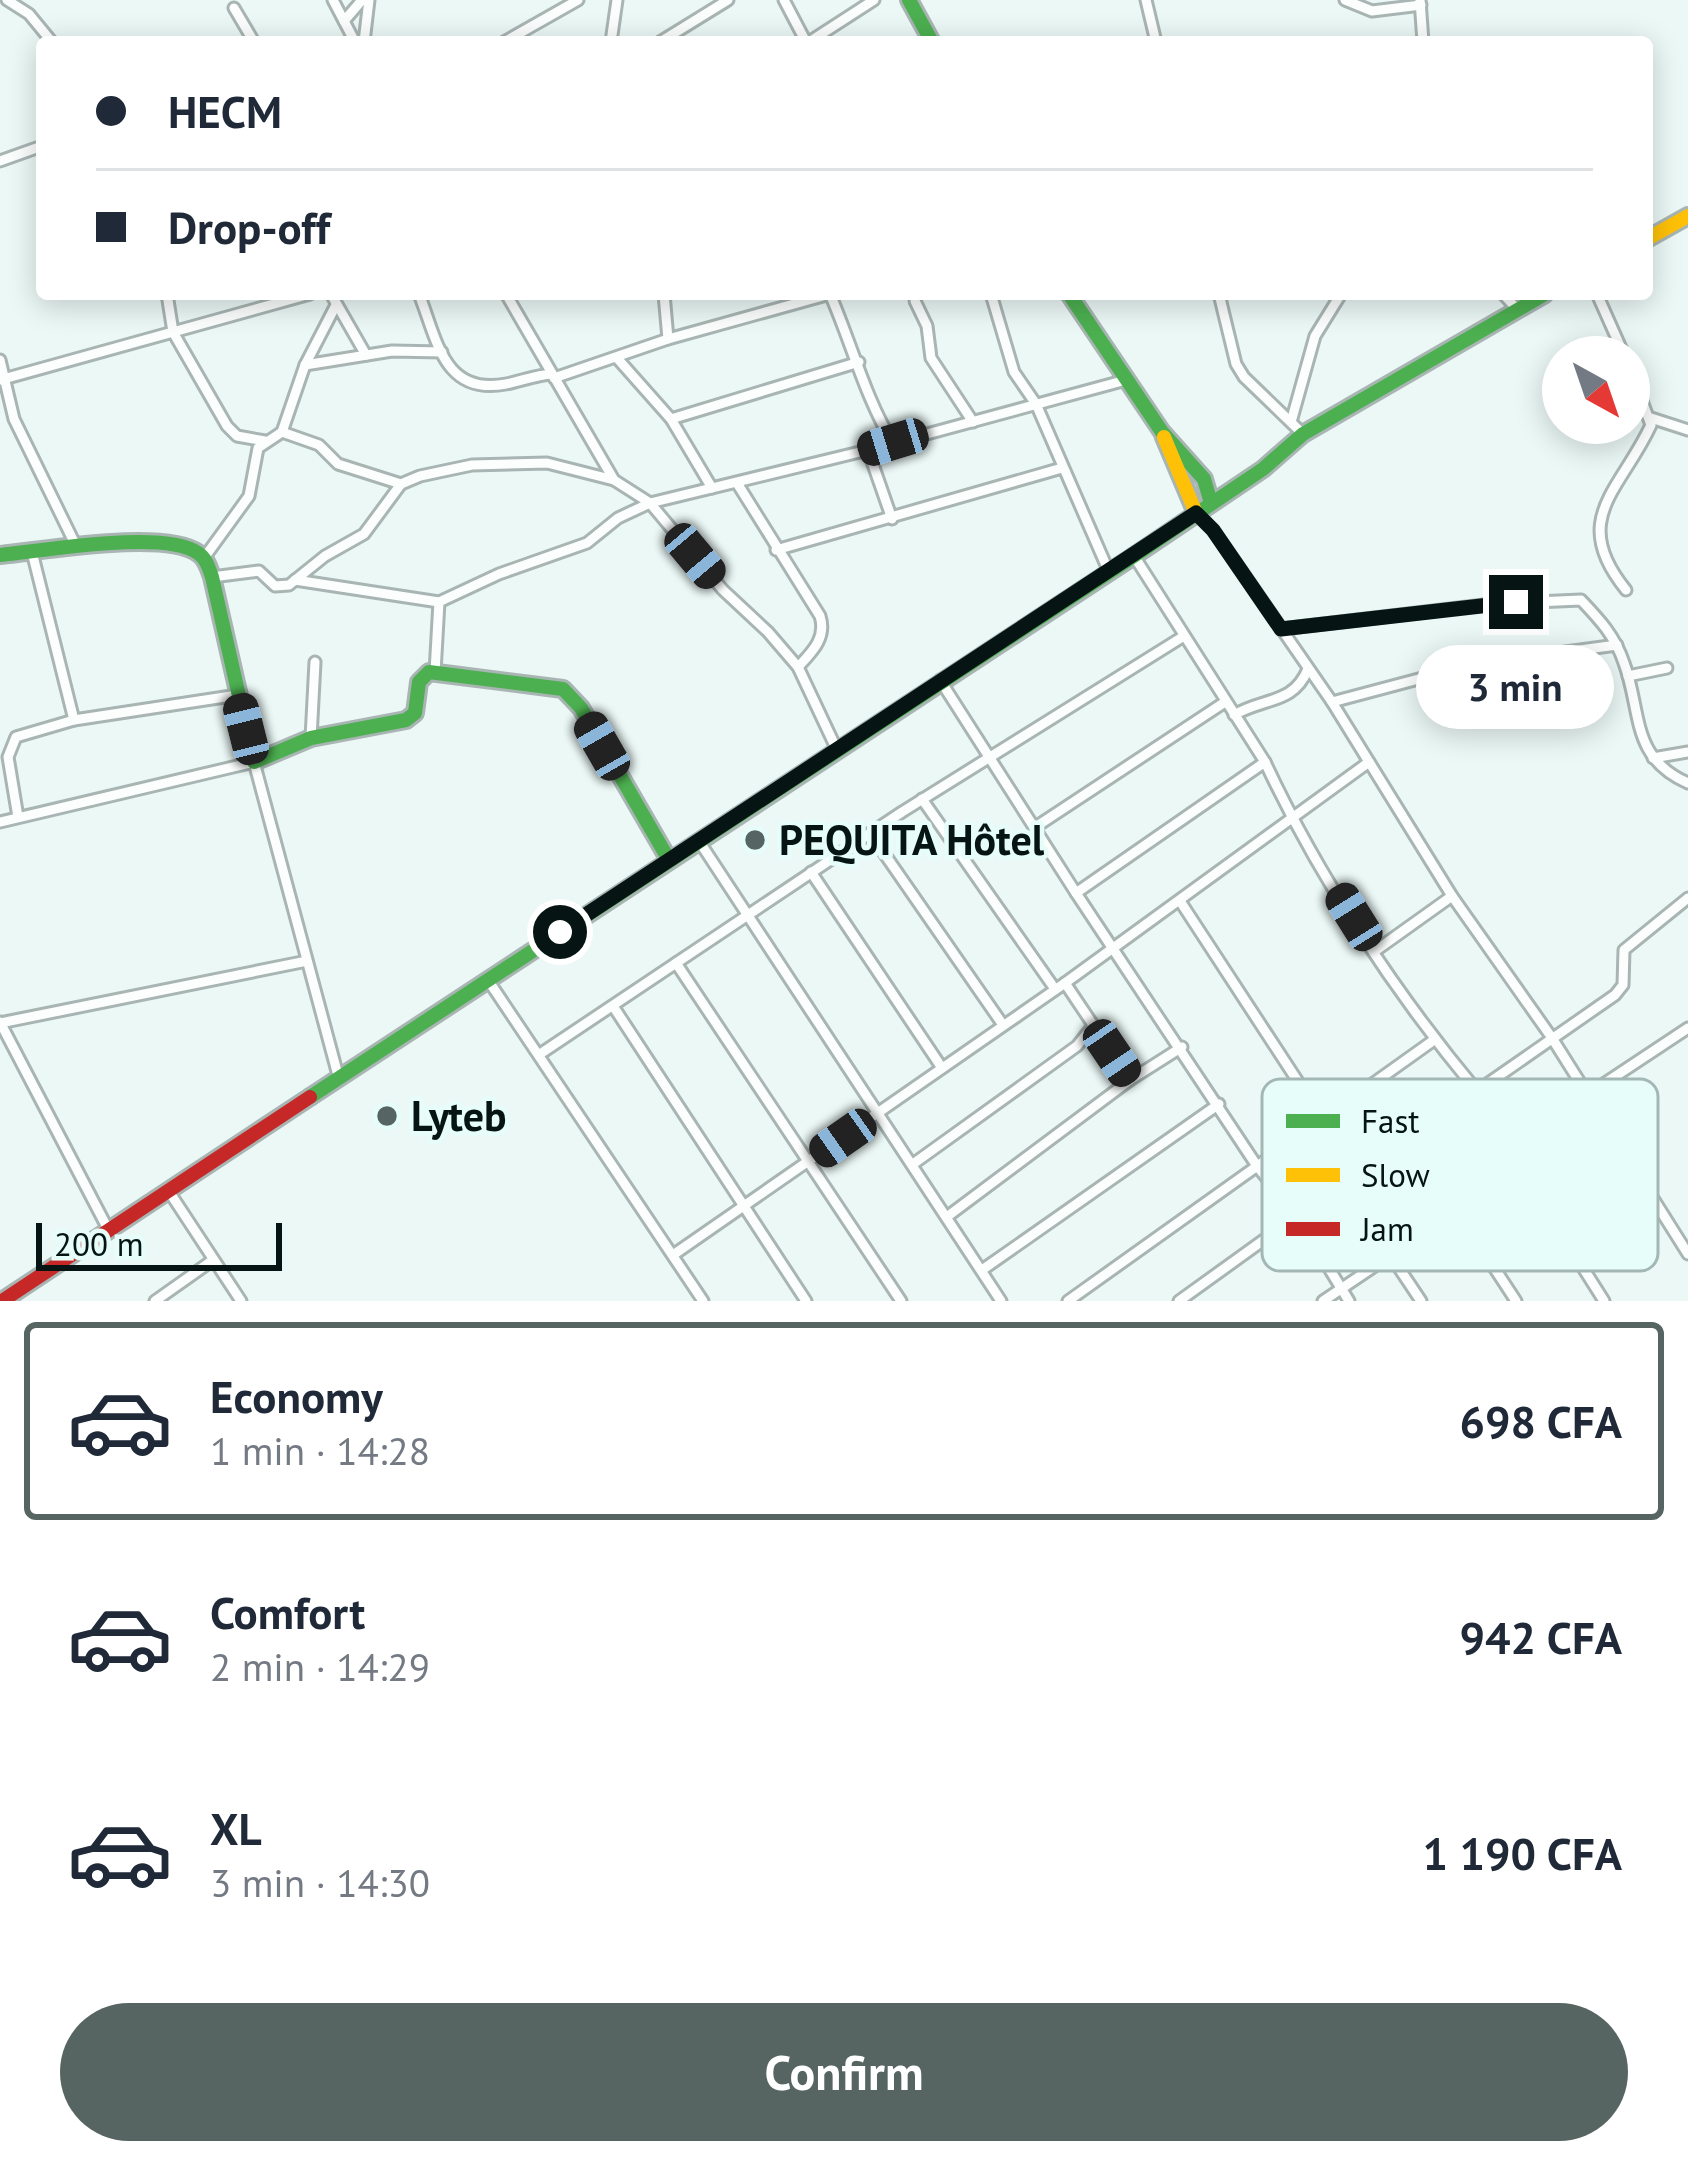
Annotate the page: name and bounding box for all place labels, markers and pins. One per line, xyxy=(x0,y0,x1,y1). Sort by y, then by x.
place label: PEQUITA Hôtel xyxy=(779,812,1045,867)
marker: PEQUITA Hôtel xyxy=(742,827,768,853)
place label: Lyteb xyxy=(411,1088,507,1143)
marker: Lyteb xyxy=(374,1103,400,1129)

